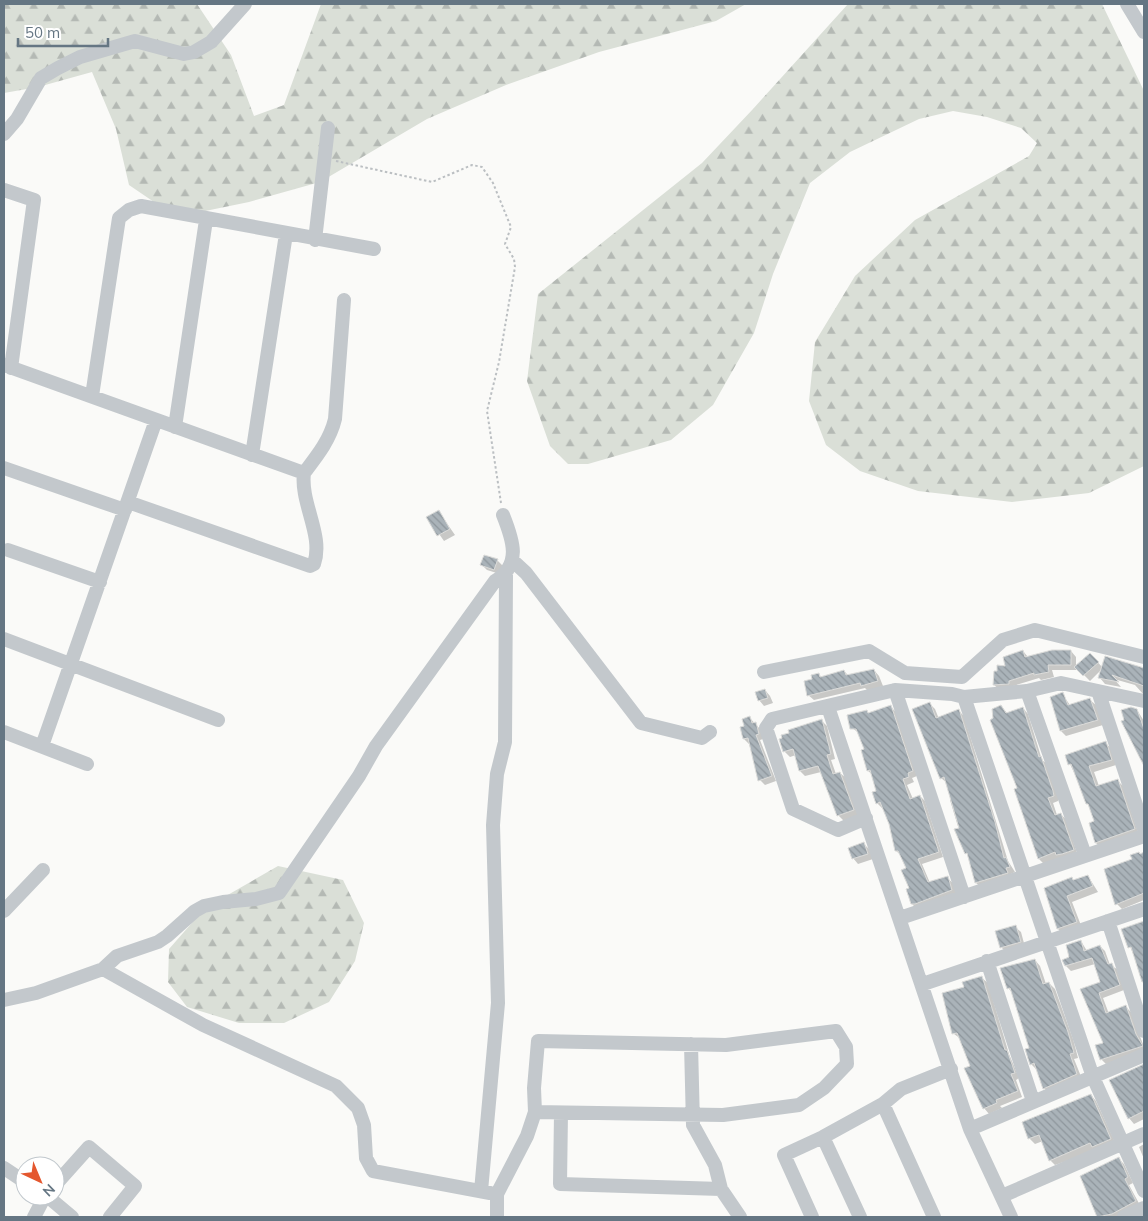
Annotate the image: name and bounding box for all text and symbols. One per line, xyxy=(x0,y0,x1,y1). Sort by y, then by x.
scale bar xyxy=(18,15,108,47)
text: 50 m xyxy=(25,23,60,42)
north arrow xyxy=(15,1156,65,1206)
text: N xyxy=(39,1180,59,1200)

